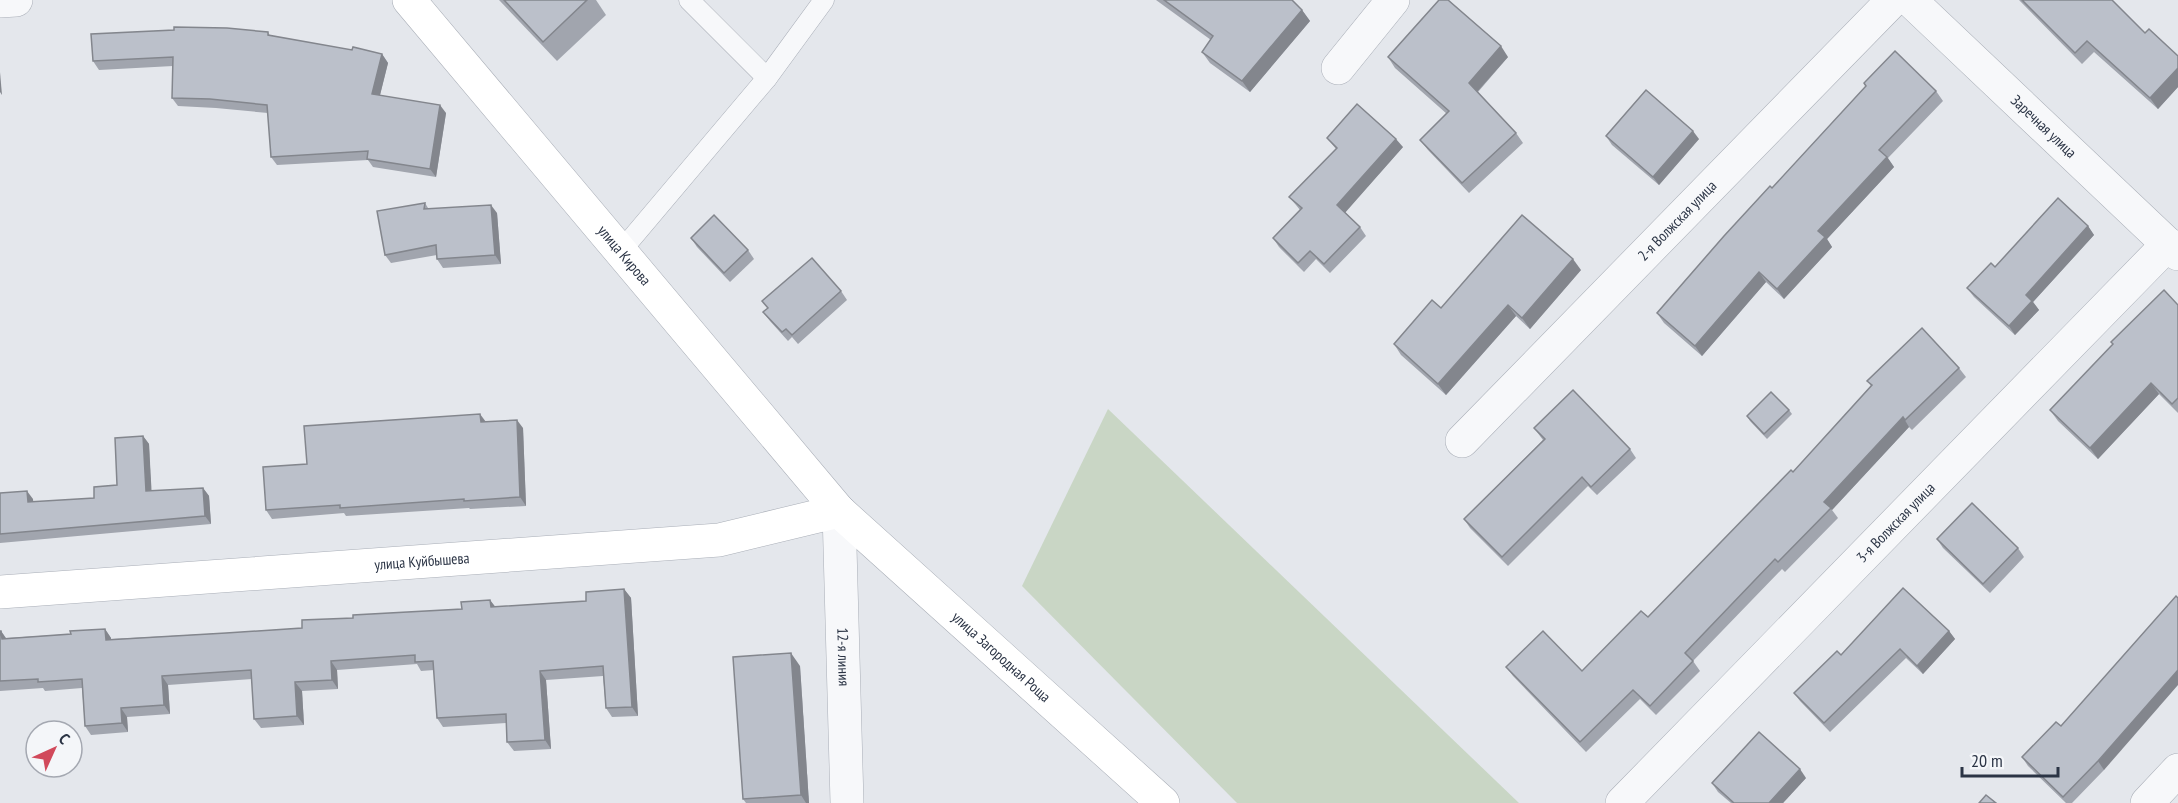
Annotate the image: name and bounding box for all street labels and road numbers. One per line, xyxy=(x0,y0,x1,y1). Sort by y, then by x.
street label: Заречная улица xyxy=(2007,91,2081,162)
street label: 2-я Волжская улица xyxy=(1634,176,1720,264)
street label: улица Кирова xyxy=(594,221,655,289)
street label: 3-я Волжская улица xyxy=(1852,478,1939,566)
street label: улица Куйбышева xyxy=(374,548,470,574)
street label: улица Загородная Роща xyxy=(948,607,1055,706)
street label: 12-я линия xyxy=(833,627,854,687)

